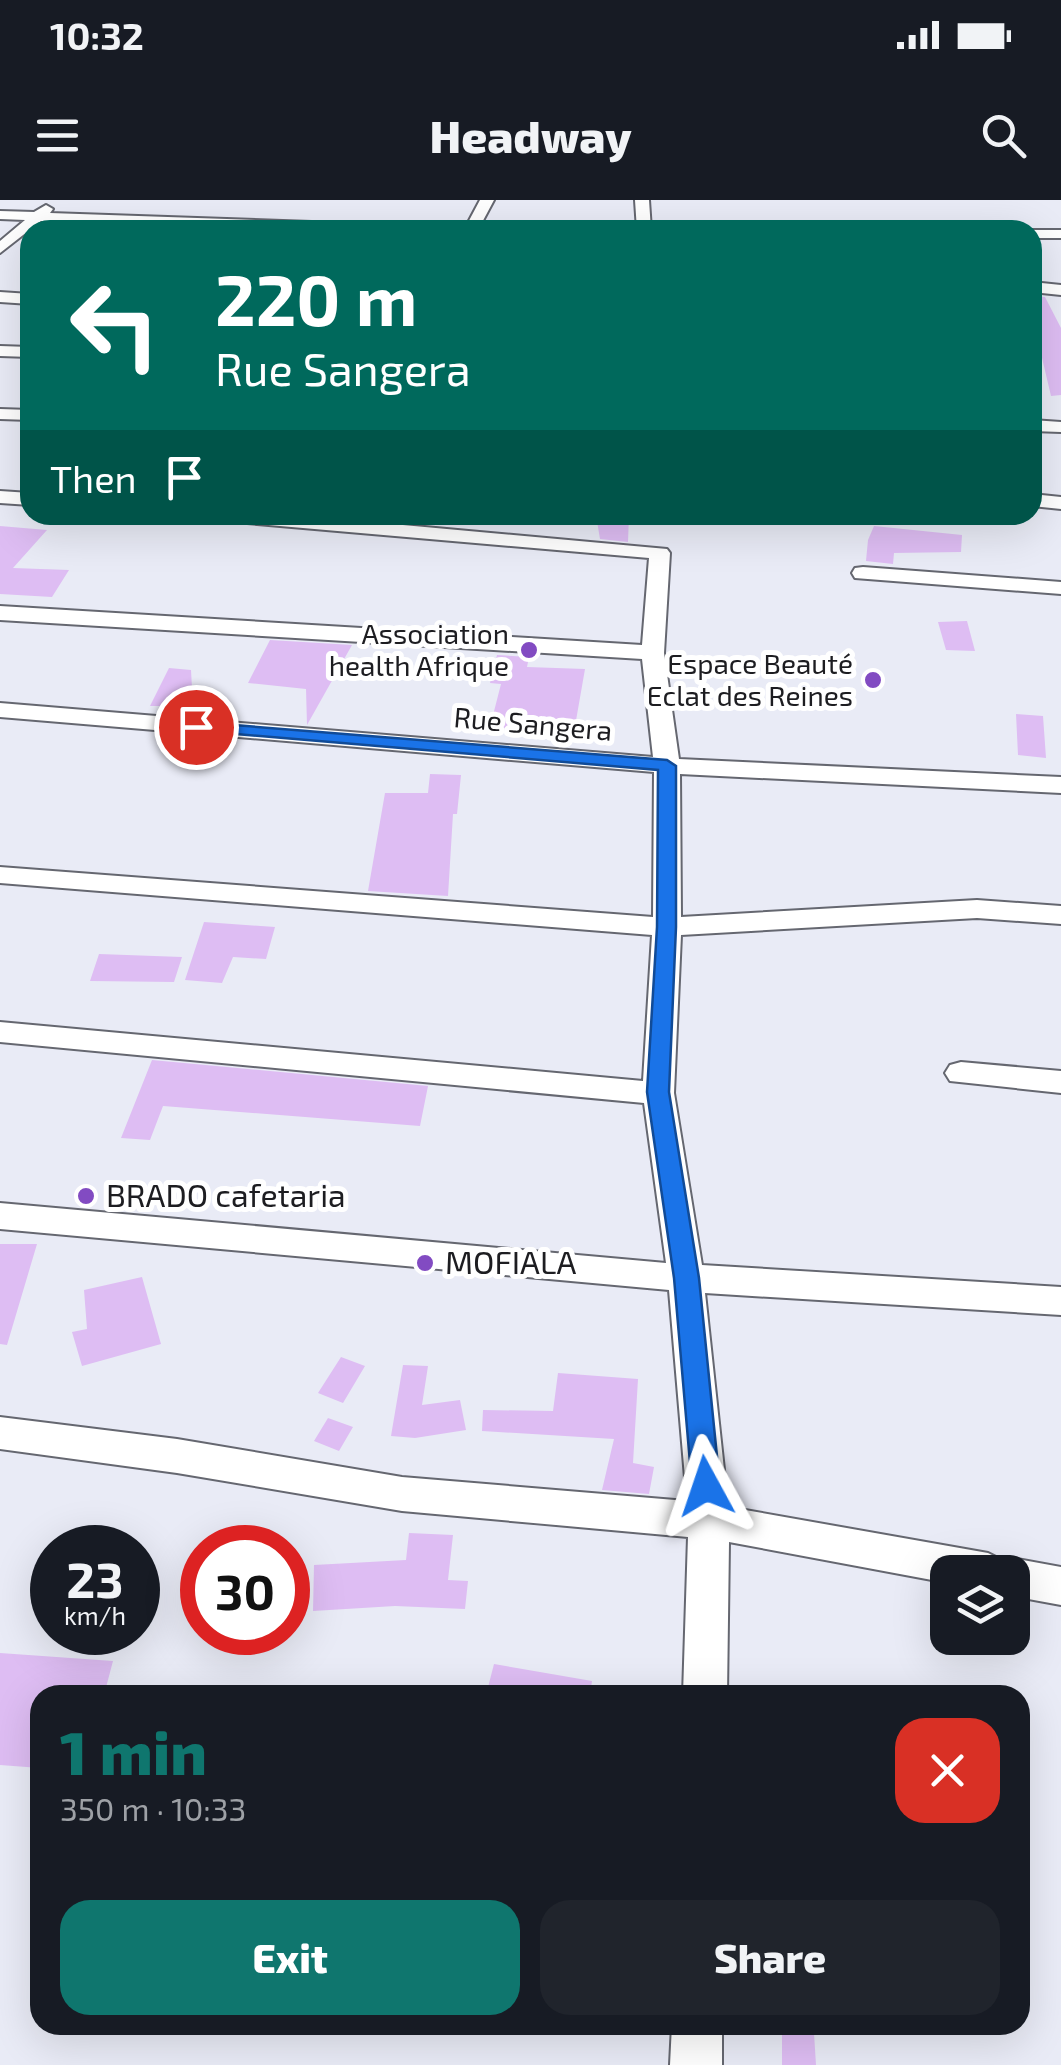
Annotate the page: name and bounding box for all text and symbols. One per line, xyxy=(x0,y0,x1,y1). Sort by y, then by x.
text: 10:32 xyxy=(50,12,144,58)
icon: menu xyxy=(30,108,85,163)
text: Headway xyxy=(429,108,632,162)
icon: search xyxy=(976,108,1031,163)
text: 220 m xyxy=(215,256,417,340)
icon: left xyxy=(50,260,180,390)
text: Rue Sangera xyxy=(215,341,471,395)
icon: arrive xyxy=(157,450,212,505)
text: Then xyxy=(50,455,137,501)
place label: Association health Afrique xyxy=(329,616,509,682)
marker: Association health Afrique xyxy=(518,639,540,661)
place label: Espace Beauté Eclat des Reines xyxy=(647,646,853,712)
marker: Espace Beauté Eclat des Reines xyxy=(862,669,884,691)
pin xyxy=(154,685,239,770)
street label: Rue Sangera xyxy=(452,699,614,747)
icon: arrive xyxy=(169,700,224,755)
place label: BRADO cafetaria xyxy=(106,1175,346,1213)
marker: BRADO cafetaria xyxy=(75,1185,97,1207)
place label: MOFIALA xyxy=(445,1242,576,1280)
marker: MOFIALA xyxy=(414,1252,436,1274)
position arrow xyxy=(654,1434,758,1538)
speed limit sign: 30 xyxy=(180,1525,310,1655)
text: 23 xyxy=(66,1548,124,1608)
map controls xyxy=(930,1555,1030,1655)
button: layers xyxy=(930,1555,1030,1655)
text: km/h xyxy=(64,1600,126,1630)
text: 1 min xyxy=(60,1715,207,1787)
button: close xyxy=(895,1718,1000,1823)
text: 350 m · 10:33 xyxy=(60,1789,246,1827)
button: Exit xyxy=(60,1900,520,2015)
button: Share xyxy=(540,1900,1000,2015)

